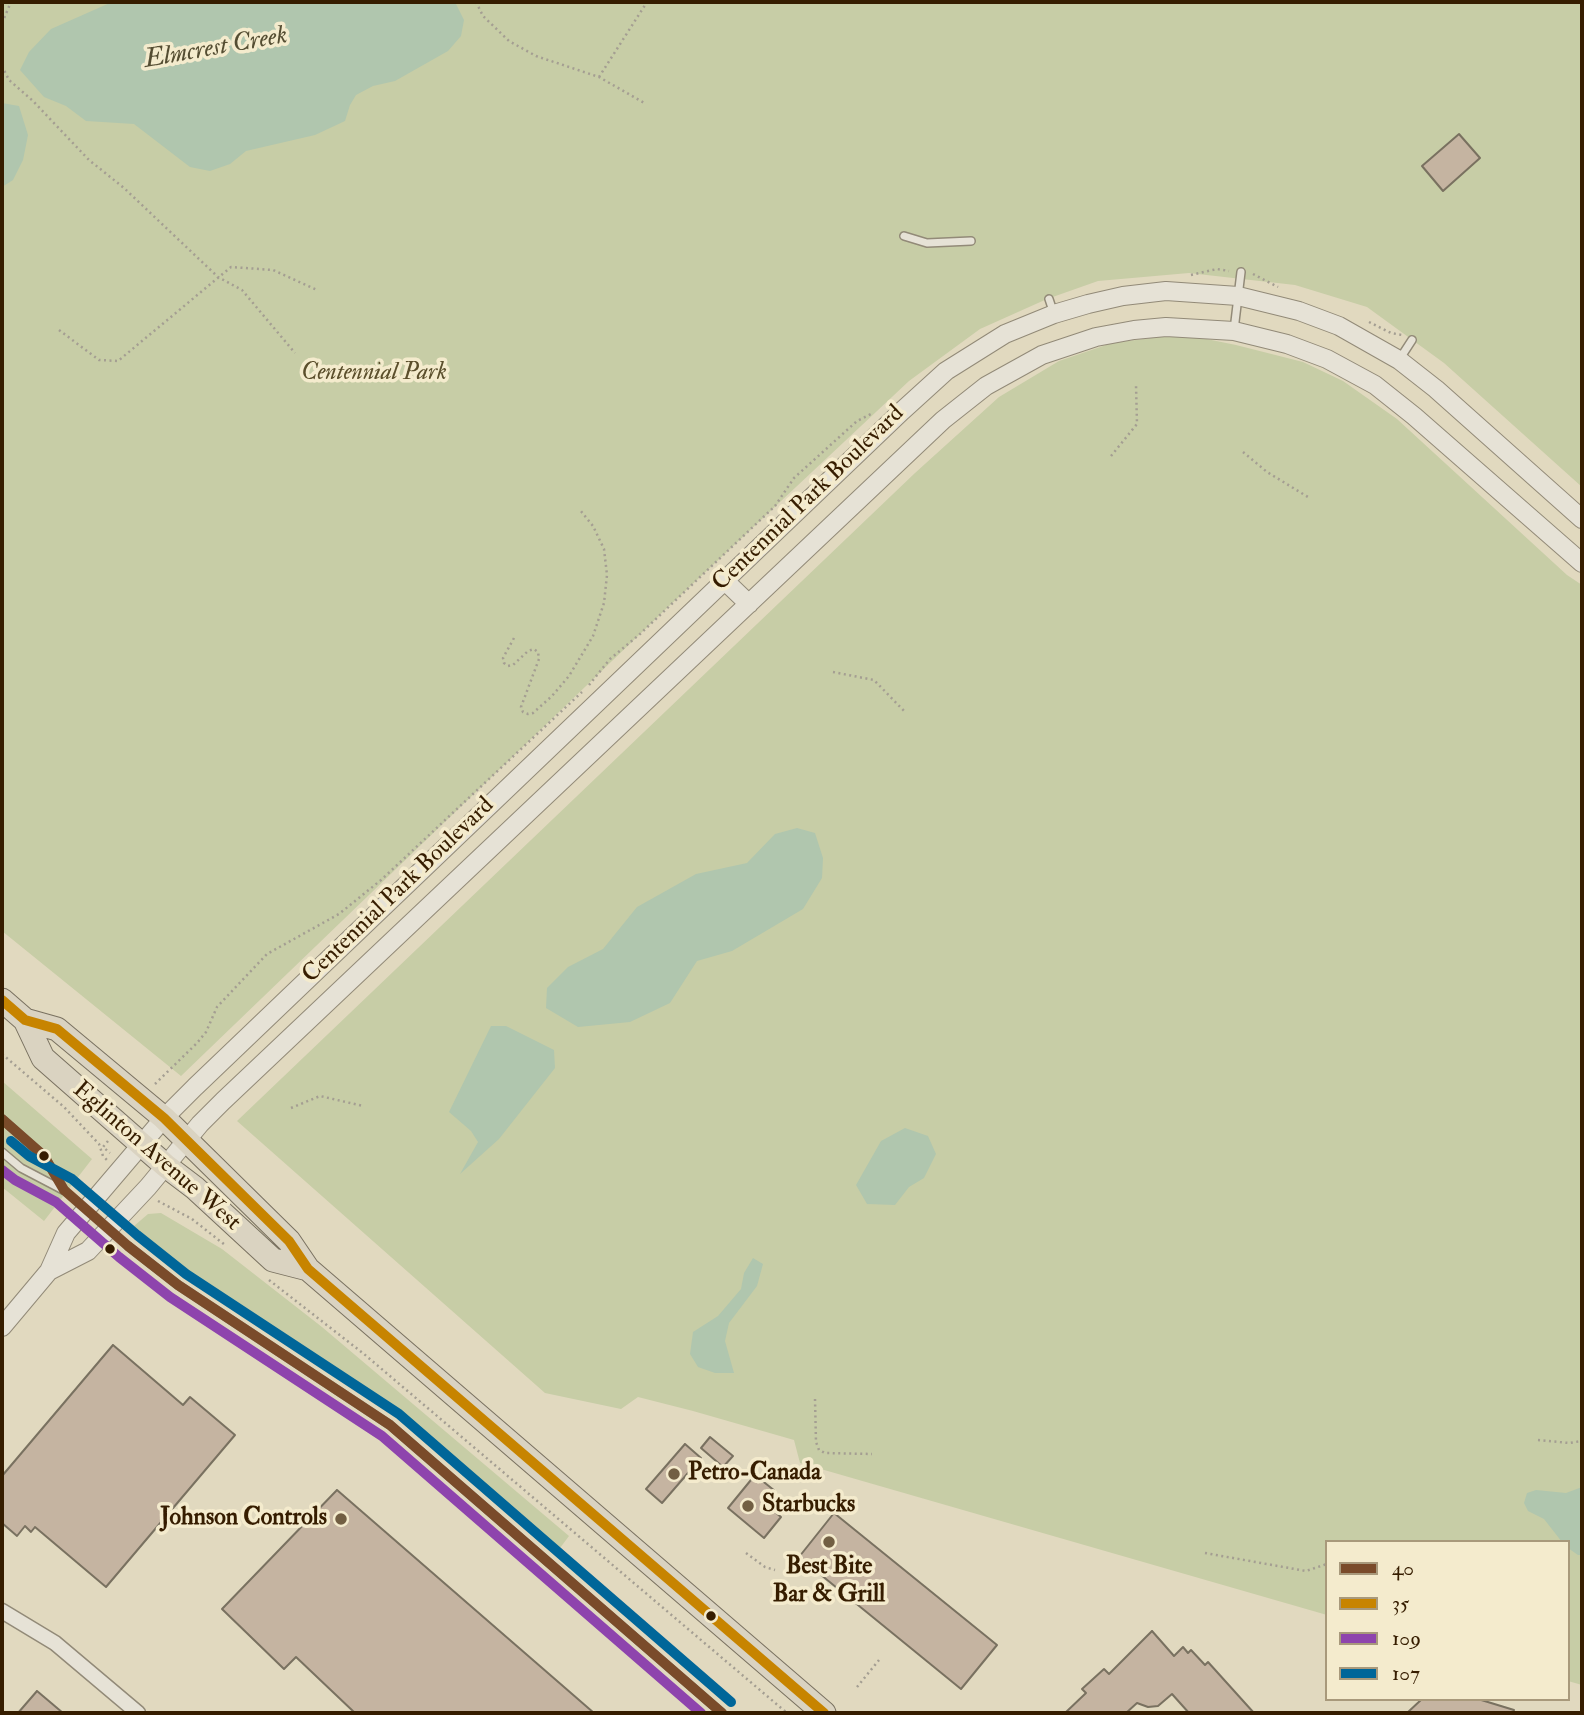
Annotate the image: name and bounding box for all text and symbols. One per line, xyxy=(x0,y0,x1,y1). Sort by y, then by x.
water label: Elmcrest Creek xyxy=(142,21,290,77)
park label: Centennial Park xyxy=(301,360,447,388)
street label: Centennial Park Boulevard xyxy=(707,400,911,598)
street label: Centennial Park Boulevard xyxy=(297,792,501,990)
street label: Eglinton Avenue West xyxy=(66,1076,246,1238)
unlabelled marker xyxy=(37,1149,51,1163)
unlabelled marker xyxy=(103,1242,117,1256)
place label: Petro-Canada xyxy=(688,1460,821,1488)
marker: Petro-Canada xyxy=(666,1466,682,1482)
place label: Starbucks xyxy=(762,1492,855,1520)
marker: Starbucks xyxy=(740,1498,756,1514)
place label: Johnson Controls xyxy=(160,1505,327,1533)
marker: Johnson Controls xyxy=(333,1511,349,1527)
marker: Best Bite Bar & Grill xyxy=(821,1534,837,1550)
legend xyxy=(1325,1540,1570,1701)
place label: Best Bite Bar & Grill xyxy=(773,1554,885,1610)
text: 40 xyxy=(1392,1555,1414,1582)
text: 35 xyxy=(1392,1590,1409,1617)
unlabelled marker xyxy=(704,1609,718,1623)
text: 109 xyxy=(1392,1625,1421,1652)
text: 107 xyxy=(1392,1660,1420,1687)

